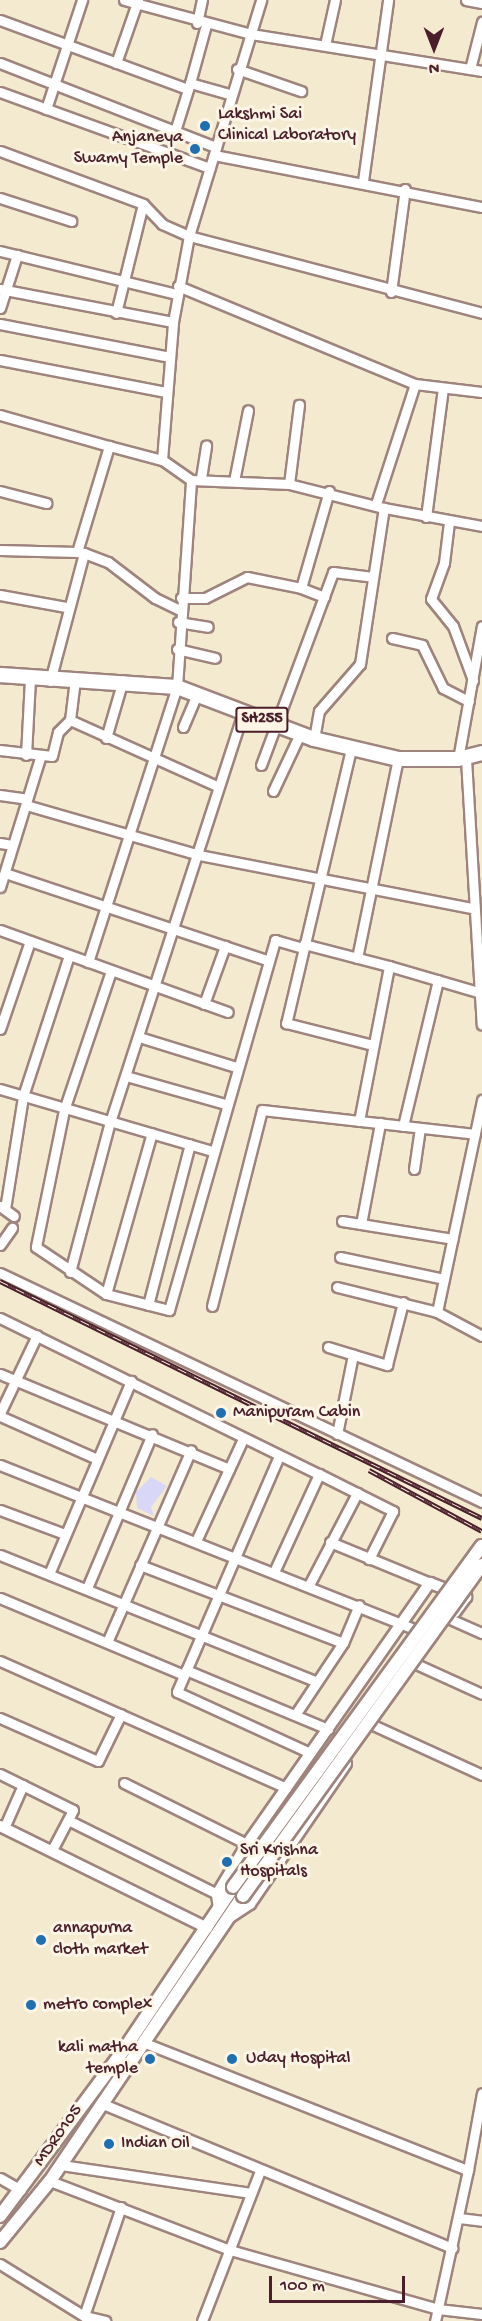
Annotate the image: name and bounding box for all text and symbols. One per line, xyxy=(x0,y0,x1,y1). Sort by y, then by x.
north arrow xyxy=(404,18,464,78)
text: N xyxy=(429,57,439,76)
place label: Lakshmi Sai Clinical Laboratory xyxy=(218,105,356,148)
marker: Lakshmi Sai Clinical Laboratory xyxy=(196,117,214,135)
place label: Anjaneya Swamy Temple xyxy=(74,128,183,170)
marker: Anjaneya Swamy Temple xyxy=(188,142,202,156)
road number: SH255 xyxy=(235,707,289,733)
place label: Manipuram Cabin xyxy=(233,1402,360,1424)
marker: Manipuram Cabin xyxy=(214,1406,228,1420)
place label: Sri Krishna Hospitals xyxy=(240,1841,318,1884)
marker: Sri Krishna Hospitals xyxy=(218,1853,236,1871)
place label: annapurna cloth market xyxy=(53,1919,148,1962)
marker: annapurna cloth market xyxy=(34,1933,48,1947)
place label: metro complex xyxy=(43,1994,152,2016)
marker: metro complex xyxy=(24,1998,38,2012)
place label: kali matha temple xyxy=(58,2038,138,2080)
place label: Uday Hospital xyxy=(246,2048,350,2070)
marker: Uday Hospital xyxy=(223,2050,241,2068)
marker: kali matha temple xyxy=(143,2052,157,2066)
street label: MDR0105 xyxy=(30,2101,88,2171)
place label: Indian Oil xyxy=(121,2133,190,2155)
marker: Indian Oil xyxy=(102,2137,116,2151)
scale bar xyxy=(272,2264,408,2302)
text: 100 m xyxy=(280,2276,325,2297)

